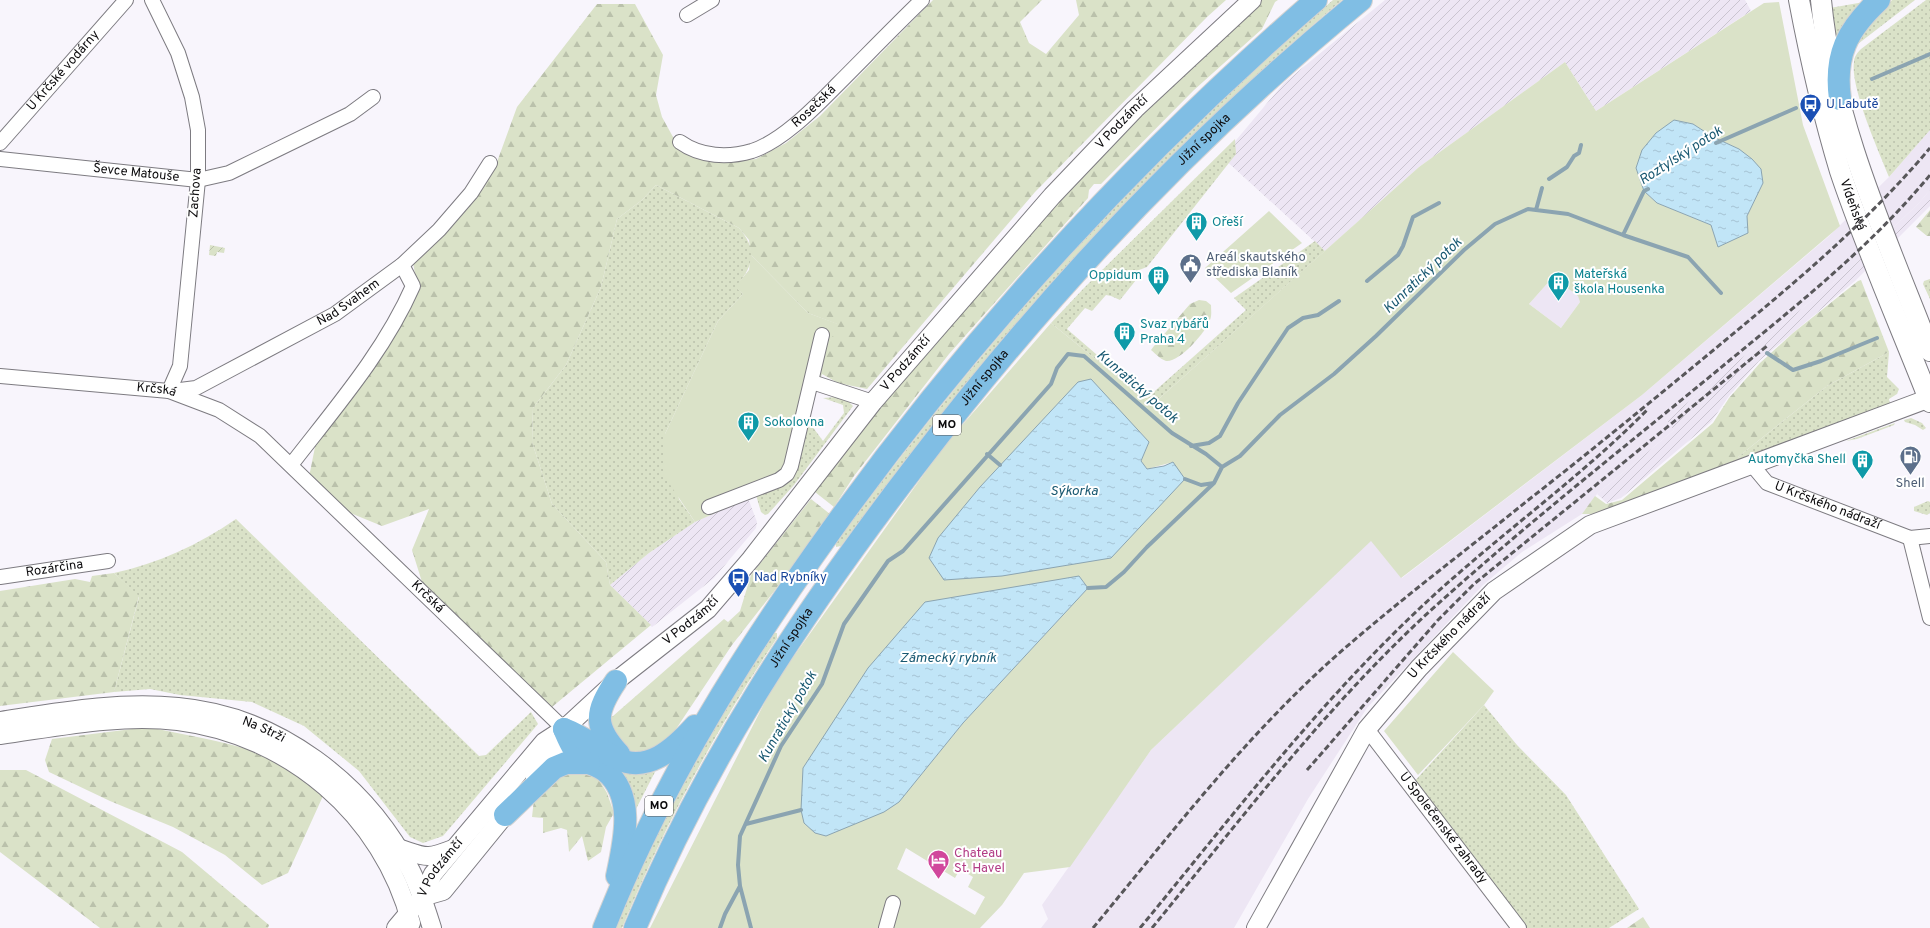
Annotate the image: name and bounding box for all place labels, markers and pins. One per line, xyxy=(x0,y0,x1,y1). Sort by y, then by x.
bus stop icon: U Labutě xyxy=(1798,92,1824,125)
place label: U Labutě xyxy=(1826,97,1879,113)
building icon: Ořeší xyxy=(1184,210,1210,243)
place label: Ořeší xyxy=(1212,215,1244,231)
place label: Areál skautského střediska Blaník xyxy=(1206,250,1306,281)
public building icon: Areál skautského střediska Blaník xyxy=(1178,252,1204,285)
building icon: Oppidum xyxy=(1145,263,1171,296)
place label: Mateřská škola Housenka xyxy=(1574,267,1665,298)
place label: Oppidum xyxy=(1089,268,1142,284)
building icon: Mateřská škola Housenka xyxy=(1545,269,1571,302)
place label: Svaz rybářů Praha 4 xyxy=(1140,317,1209,348)
building icon: Svaz rybářů Praha 4 xyxy=(1111,319,1137,352)
building icon: Sokolovna xyxy=(736,410,762,443)
place label: Sokolovna xyxy=(764,415,824,431)
fuel station icon: Shell xyxy=(1897,443,1923,476)
building icon: Automyčka Shell xyxy=(1849,447,1875,480)
place label: Automyčka Shell xyxy=(1748,452,1846,468)
place label: Shell xyxy=(1895,476,1925,492)
bus stop icon: Nad Rybníky xyxy=(726,565,752,598)
place label: Nad Rybníky xyxy=(754,570,827,586)
place label: Chateau St. Havel xyxy=(954,846,1005,877)
hotel icon: Chateau St. Havel xyxy=(926,848,952,881)

